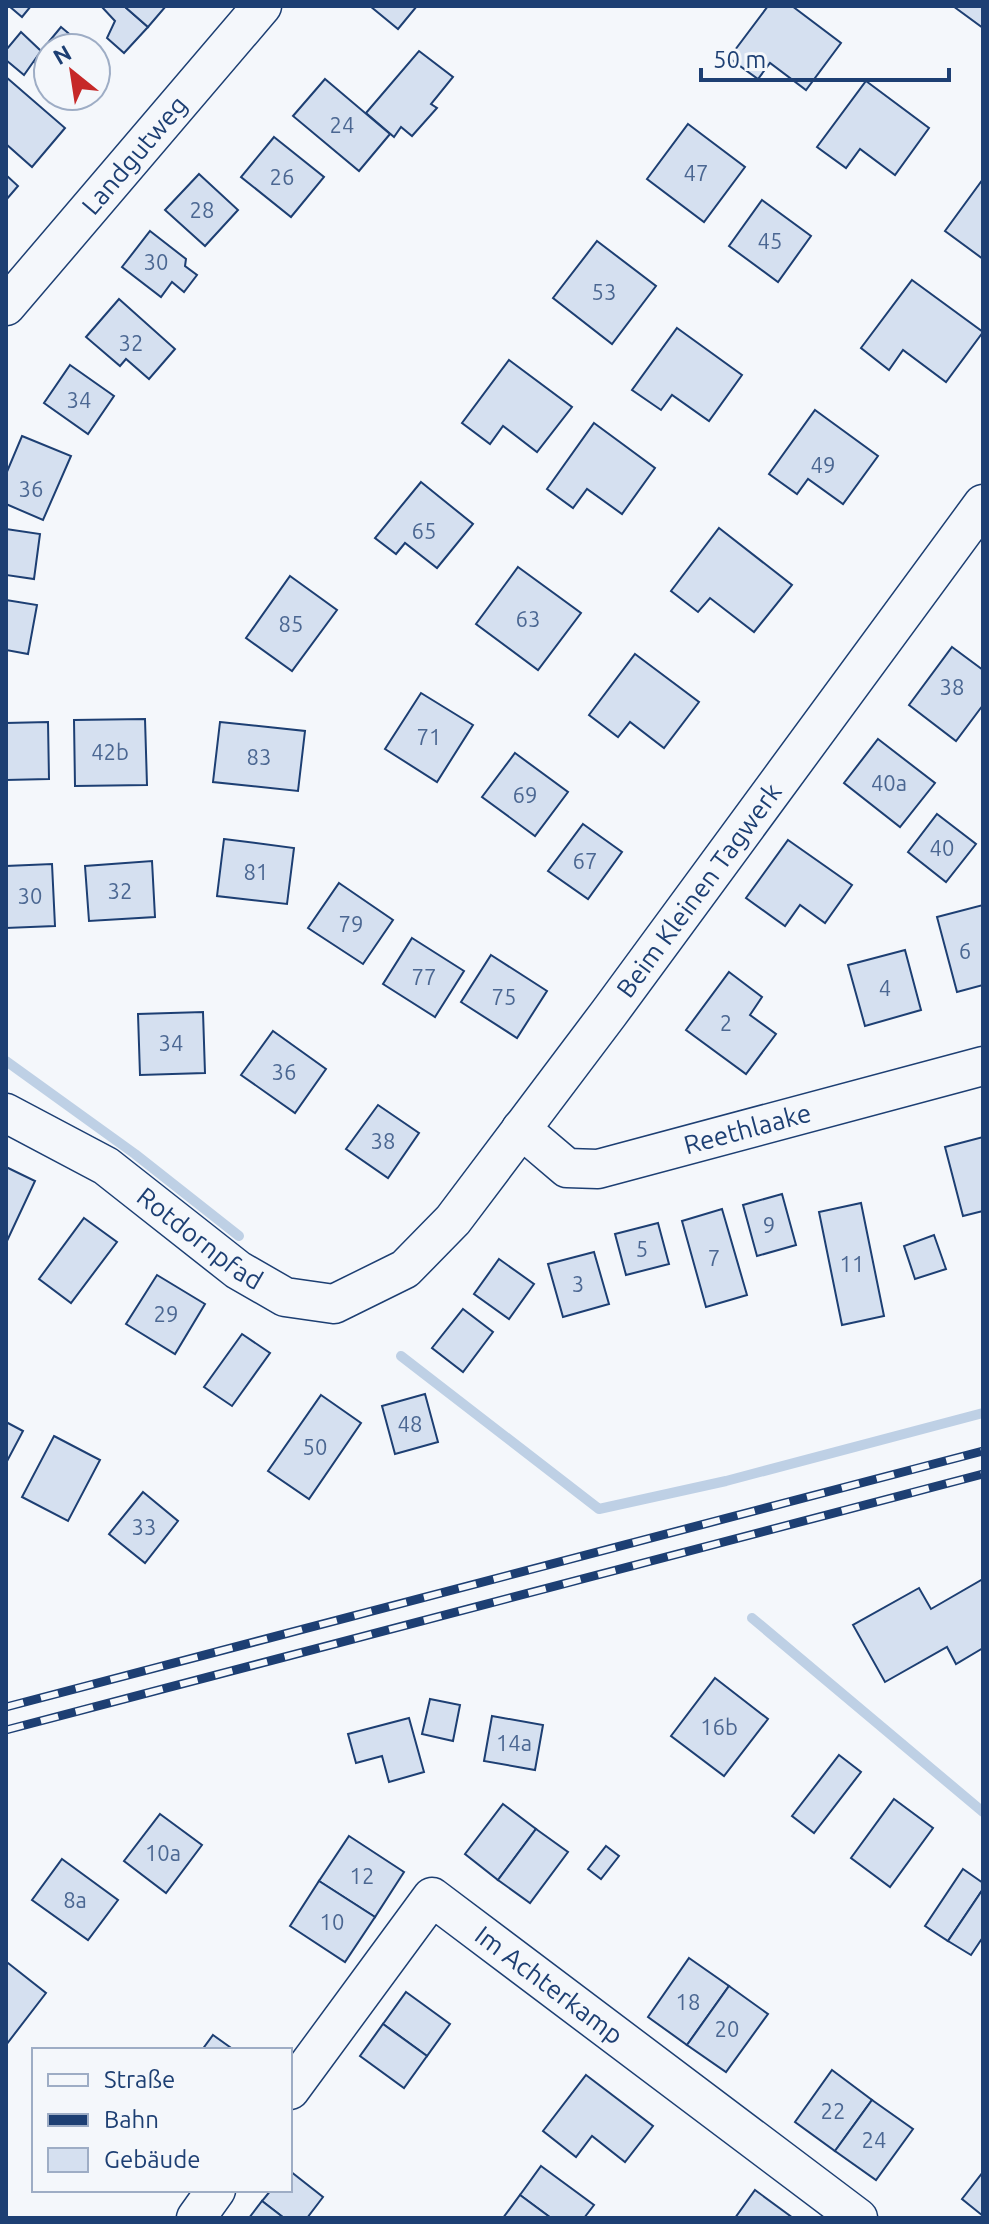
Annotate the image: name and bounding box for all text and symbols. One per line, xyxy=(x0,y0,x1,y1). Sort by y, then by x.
north arrow xyxy=(32,32,112,112)
scale bar xyxy=(701,32,949,82)
text: N xyxy=(48,39,75,69)
text: 50 m xyxy=(713,46,766,73)
street label: Landgutweg xyxy=(76,90,193,220)
house number: 24 xyxy=(330,112,354,137)
house number: 47 xyxy=(684,160,708,185)
house number: 26 xyxy=(270,164,294,189)
house number: 28 xyxy=(190,197,214,222)
house number: 45 xyxy=(758,228,782,253)
house number: 30 xyxy=(144,249,168,274)
house number: 53 xyxy=(592,279,616,304)
house number: 32 xyxy=(119,330,143,355)
house number: 34 xyxy=(67,387,91,412)
house number: 49 xyxy=(811,452,835,477)
house number: 36 xyxy=(19,476,43,501)
house number: 65 xyxy=(412,518,436,543)
house number: 63 xyxy=(516,606,540,631)
house number: 85 xyxy=(279,611,303,636)
house number: 38 xyxy=(940,674,964,699)
house number: 71 xyxy=(417,724,441,749)
house number: 42b xyxy=(91,739,129,764)
house number: 83 xyxy=(247,744,271,769)
house number: 40a xyxy=(871,770,907,795)
street label: Beim Kleinen Tagwerk xyxy=(611,777,787,1003)
house number: 69 xyxy=(513,782,537,807)
house number: 40 xyxy=(930,835,954,860)
house number: 67 xyxy=(573,848,597,873)
house number: 81 xyxy=(244,859,268,884)
house number: 32 xyxy=(108,878,132,903)
house number: 30 xyxy=(18,883,42,908)
house number: 79 xyxy=(339,911,363,936)
house number: 6 xyxy=(959,938,971,963)
house number: 77 xyxy=(412,964,436,989)
house number: 4 xyxy=(879,975,891,1000)
house number: 75 xyxy=(492,984,516,1009)
house number: 2 xyxy=(720,1010,732,1035)
house number: 34 xyxy=(159,1030,183,1055)
house number: 36 xyxy=(272,1059,296,1084)
street label: Reethlaake xyxy=(680,1098,814,1159)
house number: 38 xyxy=(371,1128,395,1153)
street label: Rotdornpfad xyxy=(132,1181,268,1295)
house number: 9 xyxy=(763,1212,775,1237)
house number: 5 xyxy=(636,1236,648,1261)
house number: 7 xyxy=(708,1245,720,1270)
house number: 11 xyxy=(840,1251,864,1276)
house number: 3 xyxy=(572,1271,584,1296)
house number: 29 xyxy=(154,1301,178,1326)
house number: 48 xyxy=(398,1411,422,1436)
house number: 50 xyxy=(303,1434,327,1459)
house number: 33 xyxy=(132,1514,156,1539)
house number: 16b xyxy=(700,1714,738,1739)
house number: 14a xyxy=(496,1730,532,1755)
house number: 10a xyxy=(145,1840,181,1865)
house number: 12 xyxy=(350,1863,374,1888)
house number: 8a xyxy=(63,1887,87,1912)
house number: 10 xyxy=(320,1909,344,1934)
street label: Im Achterkamp xyxy=(470,1920,629,2050)
house number: 18 xyxy=(676,1989,700,2014)
house number: 20 xyxy=(715,2016,739,2041)
legend xyxy=(32,2048,292,2192)
text: Straße xyxy=(104,2066,175,2093)
house number: 22 xyxy=(821,2098,845,2123)
text: Bahn xyxy=(104,2106,159,2133)
house number: 24 xyxy=(862,2127,886,2152)
text: Gebäude xyxy=(104,2146,201,2173)

